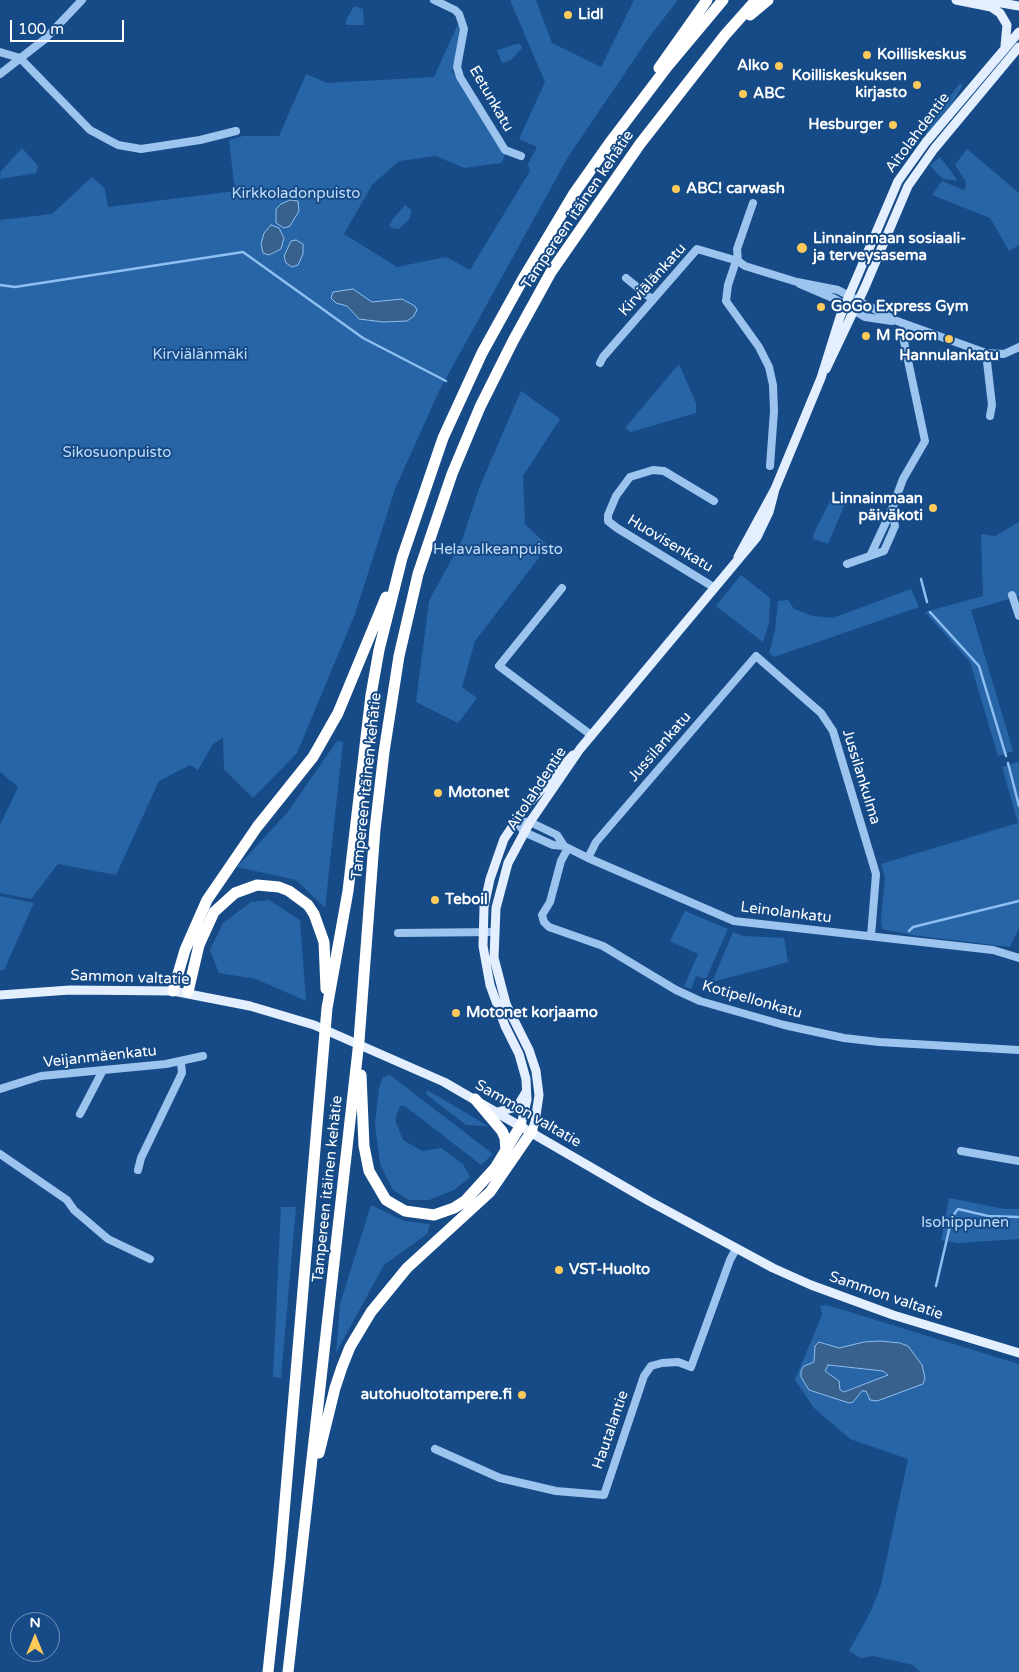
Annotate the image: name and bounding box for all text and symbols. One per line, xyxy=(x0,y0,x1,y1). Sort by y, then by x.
place label: Lidl xyxy=(578,6,604,24)
marker: Lidl xyxy=(562,9,574,21)
scale bar xyxy=(12,10,126,42)
text: 100 m xyxy=(18,20,64,38)
place label: Koilliskeskus xyxy=(877,46,967,64)
marker: Koilliskeskus xyxy=(861,49,873,61)
place label: Alko xyxy=(737,57,769,75)
marker: Alko xyxy=(773,60,785,72)
street label: Eetunkatu xyxy=(465,63,517,135)
place label: Koilliskeskuksen kirjasto xyxy=(792,67,907,102)
marker: Koilliskeskuksen kirjasto xyxy=(911,79,923,91)
place label: ABC xyxy=(753,85,785,103)
marker: ABC xyxy=(737,88,749,100)
street label: Aitolahdentie xyxy=(882,89,954,177)
place label: Hesburger xyxy=(808,116,883,134)
marker: Hesburger xyxy=(887,119,899,131)
street label: Tampereen itäinen kehätie xyxy=(518,127,638,293)
place label: ABC! carwash xyxy=(686,180,785,198)
marker: ABC! carwash xyxy=(670,183,682,195)
park label: Kirkkoladonpuisto xyxy=(232,185,360,203)
place label: Linnainmaan sosiaali- ja terveysasema xyxy=(813,230,966,265)
street label: Kirviälänkatu xyxy=(616,240,690,320)
marker: Linnainmaan sosiaali- ja terveysasema xyxy=(795,241,809,255)
place label: GoGo Express Gym xyxy=(831,298,968,316)
marker: GoGo Express Gym xyxy=(815,301,827,313)
place label: M Room xyxy=(876,327,937,345)
marker: M Room xyxy=(860,330,872,342)
marker: Hannulankatu xyxy=(943,333,955,345)
park label: Kirviälänmäki xyxy=(152,346,248,364)
place label: Hannulankatu xyxy=(899,347,999,365)
park label: Sikosuonpuisto xyxy=(63,444,171,462)
place label: Linnainmaan päiväkoti xyxy=(831,490,923,525)
marker: Linnainmaan päiväkoti xyxy=(927,502,939,514)
street label: Huovisenkatu xyxy=(624,511,716,577)
park label: Helavalkeanpuisto xyxy=(433,541,563,559)
street label: Tampereen itäinen kehätie xyxy=(348,692,386,880)
street label: Jussilankatu xyxy=(625,708,695,786)
street label: Jussilankulma xyxy=(838,727,884,827)
street label: Aitolahdentie xyxy=(503,744,571,834)
place label: Motonet xyxy=(448,784,509,802)
marker: Motonet xyxy=(432,787,444,799)
place label: Teboil xyxy=(445,891,488,909)
marker: Teboil xyxy=(429,894,441,906)
street label: Leinolankatu xyxy=(739,898,833,928)
street label: Sammon valtatie xyxy=(70,967,190,989)
street label: Kotipellonkatu xyxy=(700,977,804,1023)
place label: Motonet korjaamo xyxy=(466,1004,598,1022)
marker: Motonet korjaamo xyxy=(450,1007,462,1019)
street label: Veijanmäenkatu xyxy=(42,1042,158,1072)
street label: Sammon valtatie xyxy=(472,1076,584,1152)
street label: Tampereen itäinen kehätie xyxy=(309,1095,347,1283)
park label: Isohippunen xyxy=(921,1214,1009,1232)
place label: VST-Huolto xyxy=(569,1261,650,1279)
marker: VST-Huolto xyxy=(553,1264,565,1276)
street label: Sammon valtatie xyxy=(827,1268,945,1324)
place label: autohuoltotampere.fi xyxy=(361,1386,512,1404)
street label: Hautalantie xyxy=(589,1388,633,1472)
marker: autohuoltotampere.fi xyxy=(516,1389,528,1401)
north arrow xyxy=(10,1612,60,1662)
text: N xyxy=(29,1614,41,1631)

